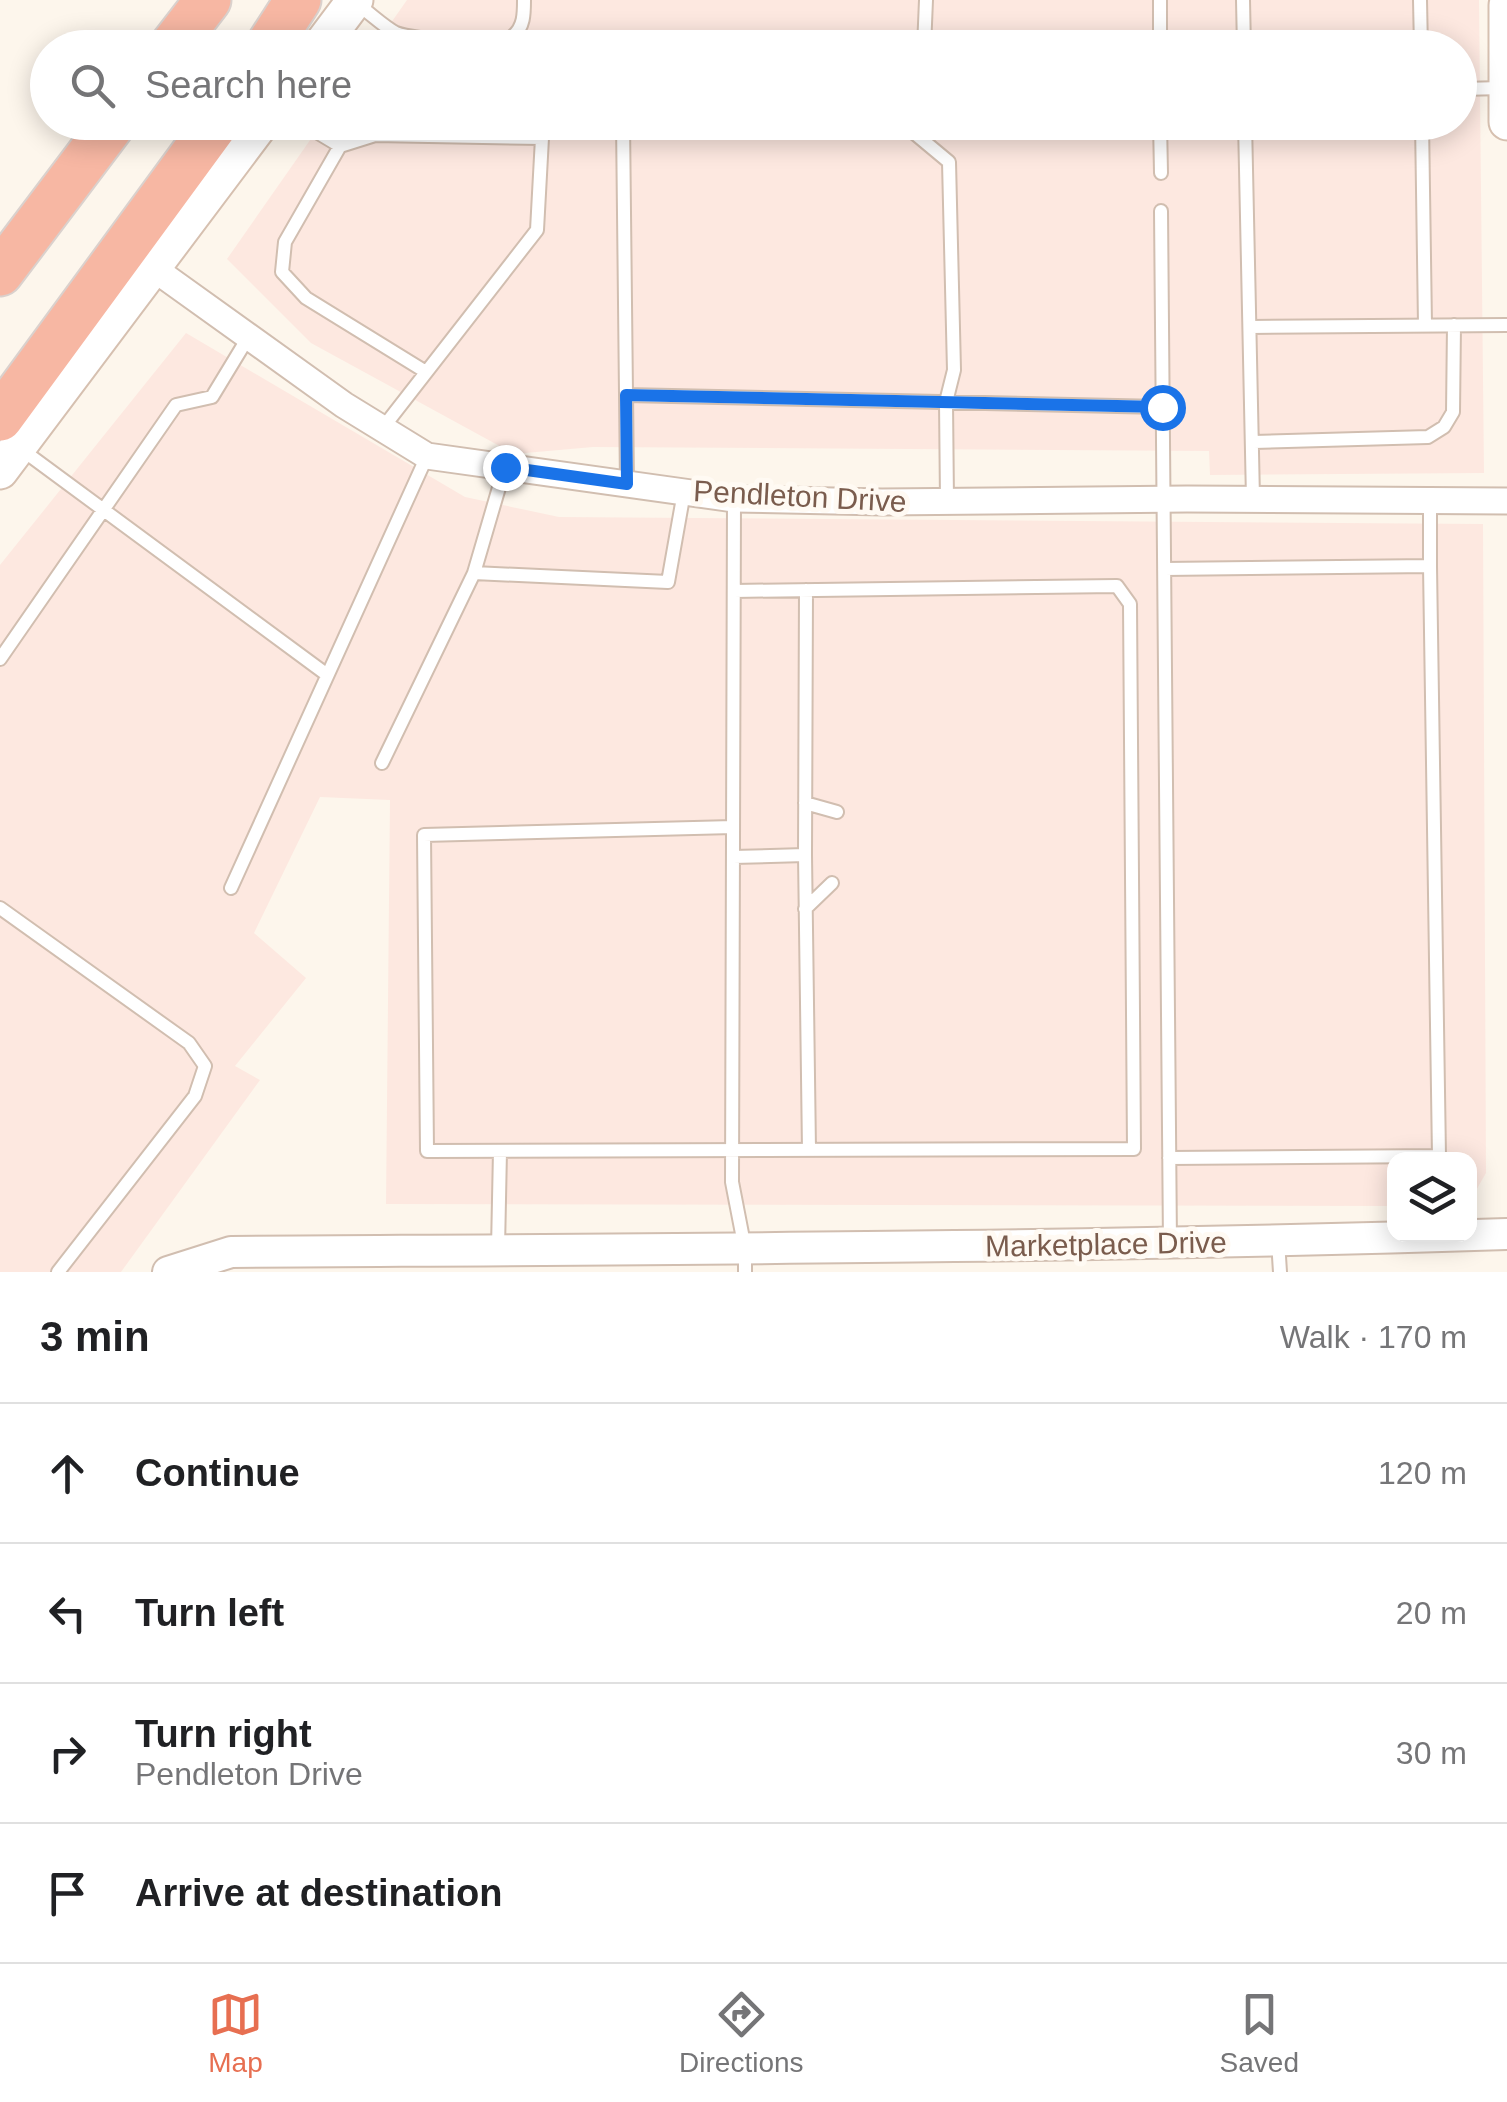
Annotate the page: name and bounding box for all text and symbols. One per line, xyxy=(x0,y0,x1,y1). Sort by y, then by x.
search box xyxy=(30,30,1477,140)
icon: search xyxy=(65,58,120,113)
text: Search here xyxy=(145,64,352,106)
route start xyxy=(1140,385,1186,431)
route end xyxy=(483,445,529,491)
street label: Pendleton Drive xyxy=(693,474,907,518)
map controls xyxy=(1387,1152,1477,1242)
button: layers xyxy=(1387,1152,1477,1242)
street label: Marketplace Drive xyxy=(985,1225,1227,1263)
text: 3 min xyxy=(40,1313,150,1360)
text: Walk · 170 m xyxy=(1280,1319,1467,1355)
icon: ahead xyxy=(40,1446,95,1501)
text: Continue xyxy=(135,1452,300,1494)
text: 120 m xyxy=(1378,1455,1467,1491)
icon: left xyxy=(40,1586,95,1641)
text: Turn left xyxy=(135,1592,284,1634)
text: 20 m xyxy=(1396,1595,1467,1631)
text: Turn right xyxy=(135,1713,312,1755)
icon: right xyxy=(40,1726,95,1781)
text: 30 m xyxy=(1396,1735,1467,1771)
text: Pendleton Drive xyxy=(135,1756,363,1792)
icon: arrive xyxy=(40,1866,95,1921)
text: Arrive at destination xyxy=(135,1872,502,1914)
tab: Map xyxy=(208,1987,263,2079)
tab: Directions xyxy=(679,1987,804,2079)
tab: Saved xyxy=(1220,1987,1299,2079)

